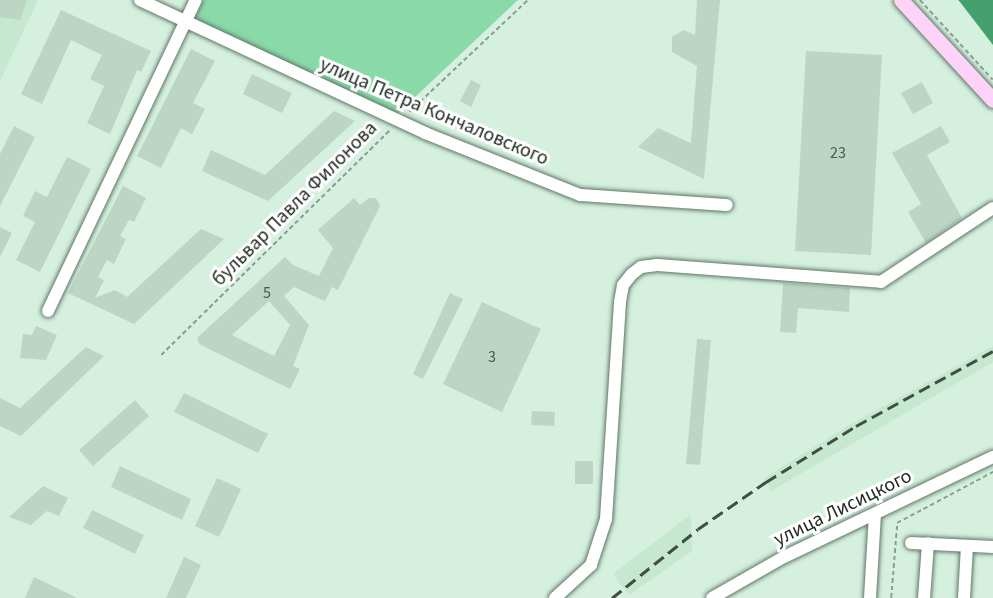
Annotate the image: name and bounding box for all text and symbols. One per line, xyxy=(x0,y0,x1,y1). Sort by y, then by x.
street label: улица Петра Кончаловского xyxy=(316,53,552,171)
street label: бульвар Павла Филонова xyxy=(208,117,382,291)
house number: 23 xyxy=(830,143,846,163)
house number: 5 xyxy=(263,283,271,303)
house number: 3 xyxy=(488,347,496,367)
street label: улица Лисицкого xyxy=(770,464,916,552)

